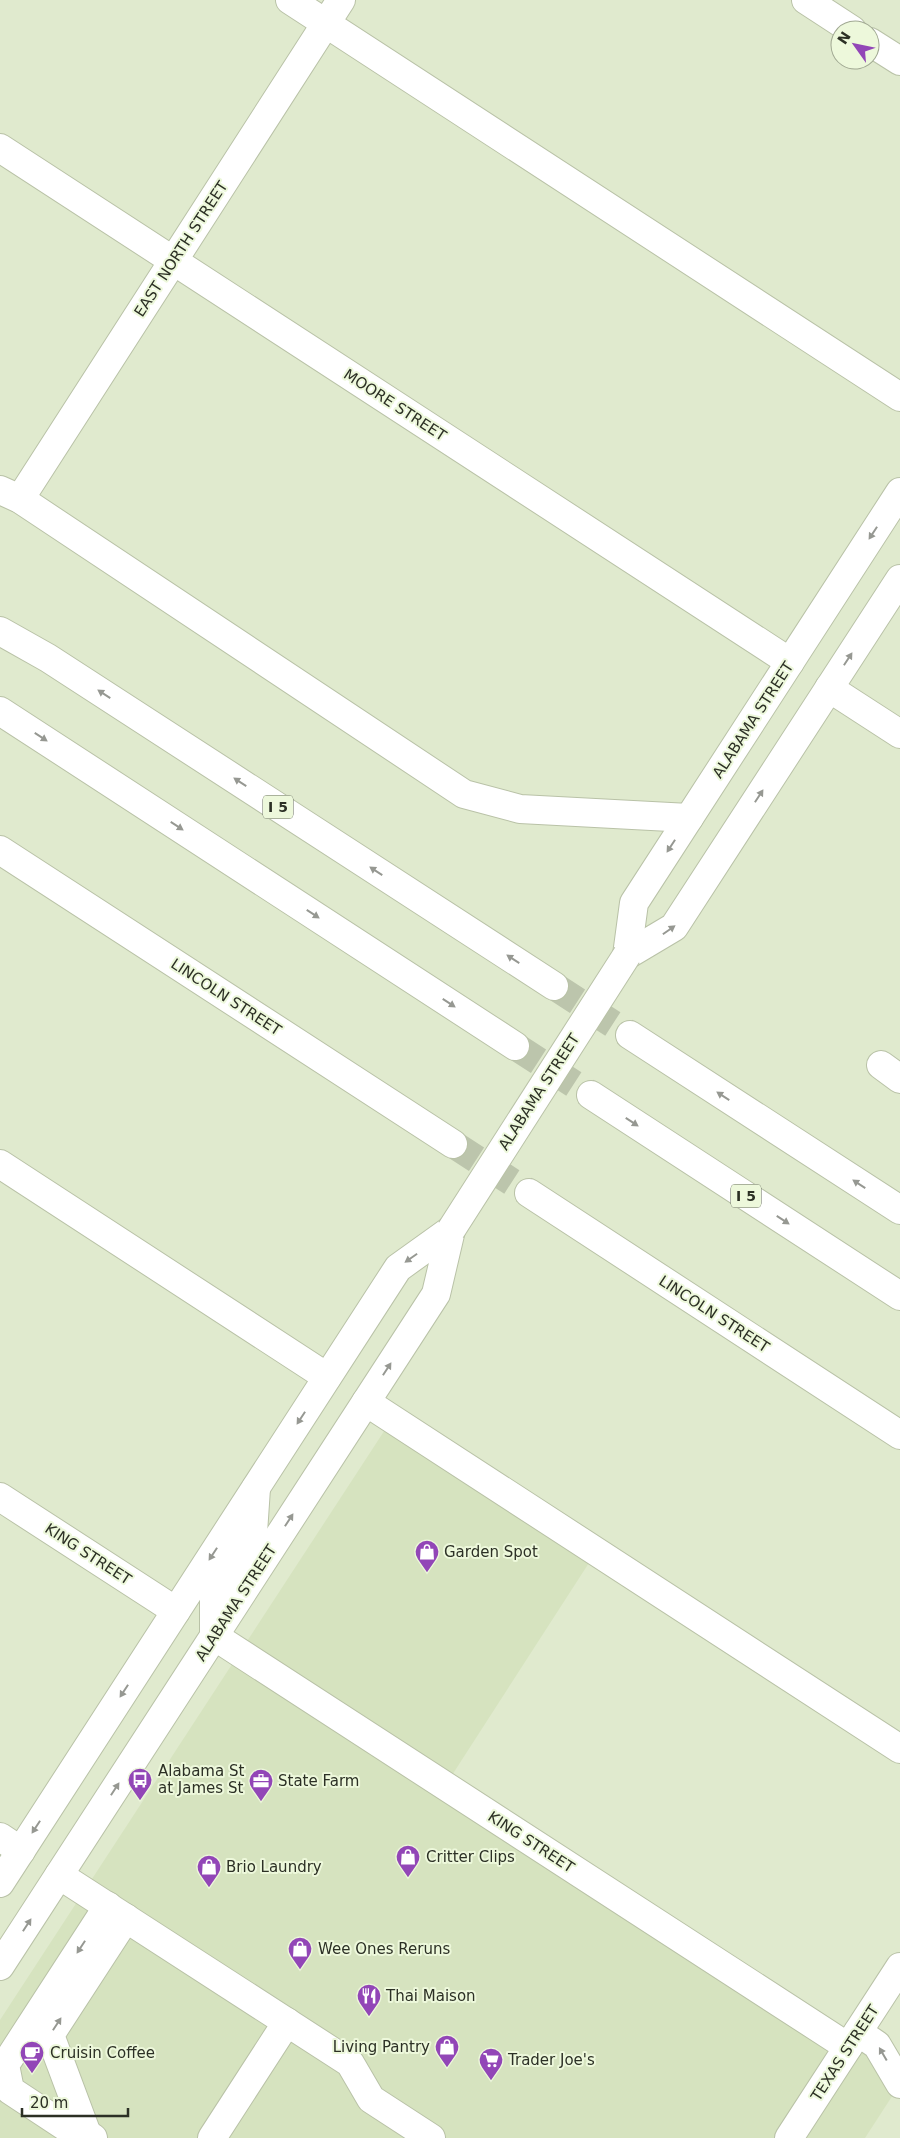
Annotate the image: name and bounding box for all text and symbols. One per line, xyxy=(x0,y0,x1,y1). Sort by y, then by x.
north arrow xyxy=(830,20,880,70)
text: N xyxy=(834,29,854,47)
street label: EAST NORTH STREET xyxy=(130,177,232,320)
street label: MOORE STREET xyxy=(340,365,450,445)
one-way arrow xyxy=(869,527,878,540)
one-way arrow xyxy=(843,653,853,666)
street label: ALABAMA STREET xyxy=(709,658,798,782)
one-way arrow xyxy=(97,689,110,699)
one-way arrow xyxy=(34,732,48,742)
one-way arrow xyxy=(233,778,247,787)
one-way arrow xyxy=(755,789,764,802)
road number: I 5 xyxy=(263,796,293,819)
one-way arrow xyxy=(170,821,184,831)
one-way arrow xyxy=(666,839,676,853)
one-way arrow xyxy=(370,866,383,876)
one-way arrow xyxy=(307,910,320,919)
one-way arrow xyxy=(662,925,676,935)
one-way arrow xyxy=(506,954,519,964)
street label: LINCOLN STREET xyxy=(167,955,285,1040)
one-way arrow xyxy=(443,998,456,1008)
street label: ALABAMA STREET xyxy=(495,1030,584,1154)
one-way arrow xyxy=(716,1091,729,1100)
one-way arrow xyxy=(626,1117,639,1127)
one-way arrow xyxy=(852,1179,866,1189)
road number: I 5 xyxy=(731,1184,761,1208)
one-way arrow xyxy=(776,1216,790,1225)
one-way arrow xyxy=(405,1253,418,1263)
street label: LINCOLN STREET xyxy=(655,1272,773,1357)
one-way arrow xyxy=(382,1363,392,1376)
one-way arrow xyxy=(296,1411,306,1424)
one-way arrow xyxy=(285,1514,294,1527)
street label: KING STREET xyxy=(42,1519,135,1589)
shop icon: Garden Spot xyxy=(414,1539,440,1573)
street label: ALABAMA STREET xyxy=(192,1541,281,1665)
place label: Garden Spot xyxy=(444,1543,538,1561)
one-way arrow xyxy=(208,1547,217,1561)
one-way arrow xyxy=(119,1684,129,1697)
place label: Alabama St at James St xyxy=(158,1762,244,1797)
bus stop icon: Alabama St at James St xyxy=(127,1767,153,1801)
office icon: State Farm xyxy=(248,1768,274,1802)
place label: State Farm xyxy=(278,1772,359,1790)
one-way arrow xyxy=(110,1782,120,1795)
street label: KING STREET xyxy=(485,1807,578,1877)
one-way arrow xyxy=(31,1820,41,1834)
shop icon: Critter Clips xyxy=(395,1844,421,1878)
place label: Critter Clips xyxy=(426,1848,515,1866)
shop icon: Brio Laundry xyxy=(196,1854,222,1888)
place label: Brio Laundry xyxy=(226,1858,322,1876)
one-way arrow xyxy=(22,1918,31,1932)
shop icon: Wee Ones Reruns xyxy=(287,1936,313,1970)
place label: Wee Ones Reruns xyxy=(318,1940,450,1958)
one-way arrow xyxy=(76,1941,86,1954)
restaurant icon: Thai Maison xyxy=(356,1983,382,2017)
place label: Thai Maison xyxy=(385,1987,476,2005)
street label: TEXAS STREET xyxy=(807,2001,883,2105)
one-way arrow xyxy=(53,2017,62,2031)
shop icon: Living Pantry xyxy=(434,2034,460,2068)
place label: Living Pantry xyxy=(333,2038,430,2056)
cafe icon: Cruisin Coffee xyxy=(19,2040,45,2074)
place label: Cruisin Coffee xyxy=(50,2044,155,2062)
supermarket icon: Trader Joe's xyxy=(478,2047,504,2081)
one-way arrow xyxy=(879,2047,887,2062)
place label: Trader Joe's xyxy=(507,2051,595,2069)
scale bar xyxy=(22,2086,129,2118)
text: 20 m xyxy=(30,2094,68,2112)

